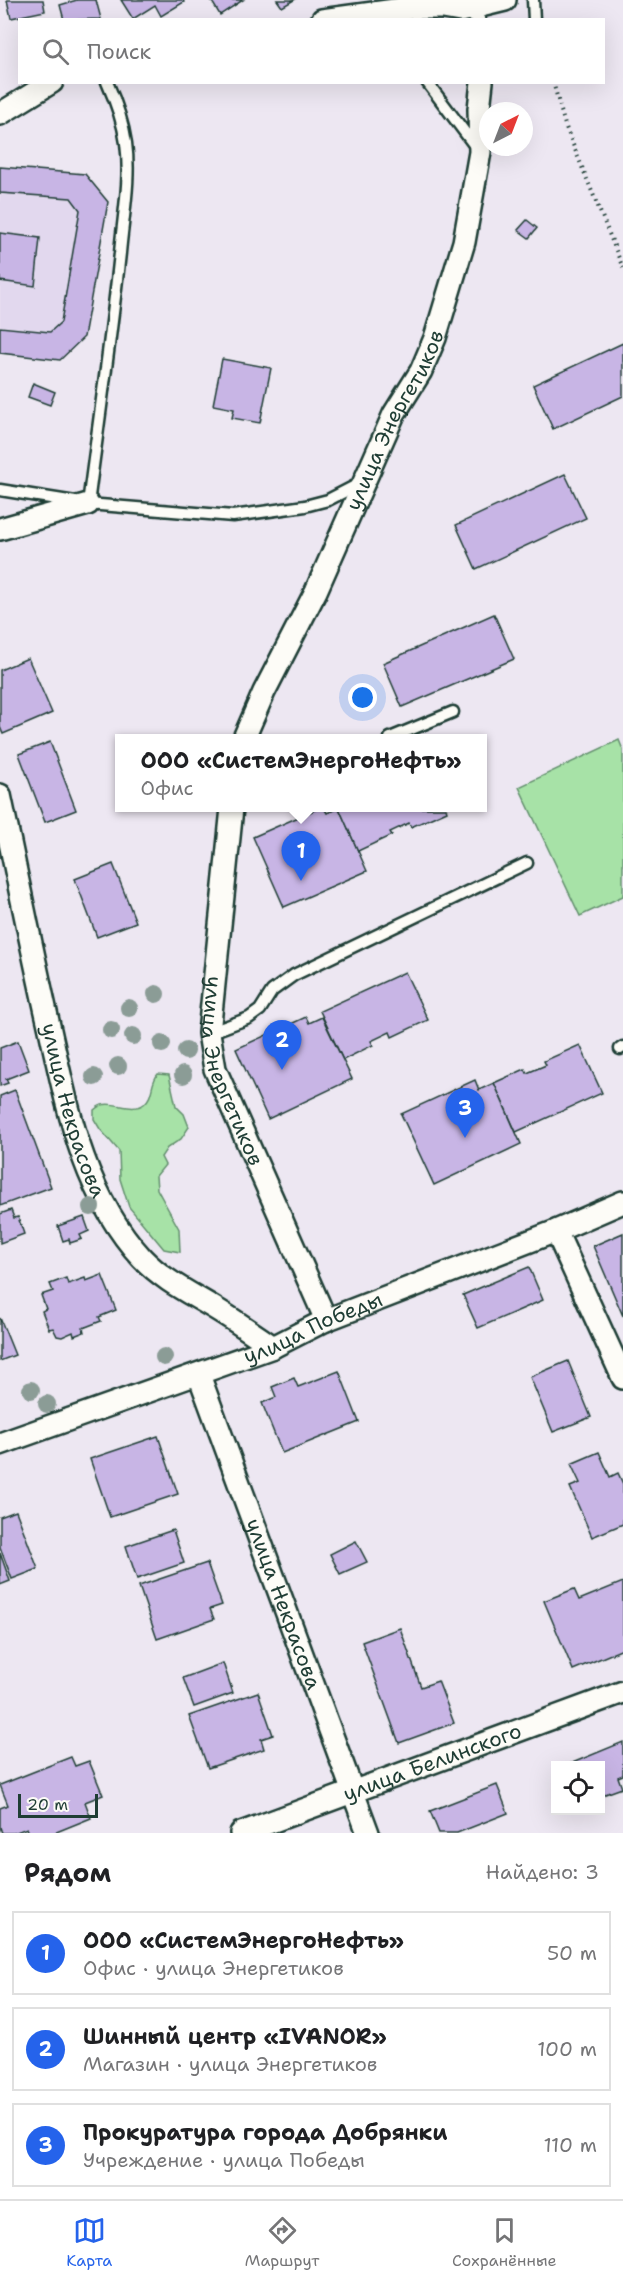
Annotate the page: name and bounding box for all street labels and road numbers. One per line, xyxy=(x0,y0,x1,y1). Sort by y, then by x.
street label: улица Энергетиков xyxy=(339,327,450,515)
street label: улица Энергетиков xyxy=(194,975,270,1170)
street label: улица Некрасова xyxy=(35,1021,113,1202)
street label: улица Победы xyxy=(240,1285,387,1370)
street label: улица Некрасова xyxy=(239,1514,328,1693)
street label: улица Белинского xyxy=(339,1717,525,1808)

